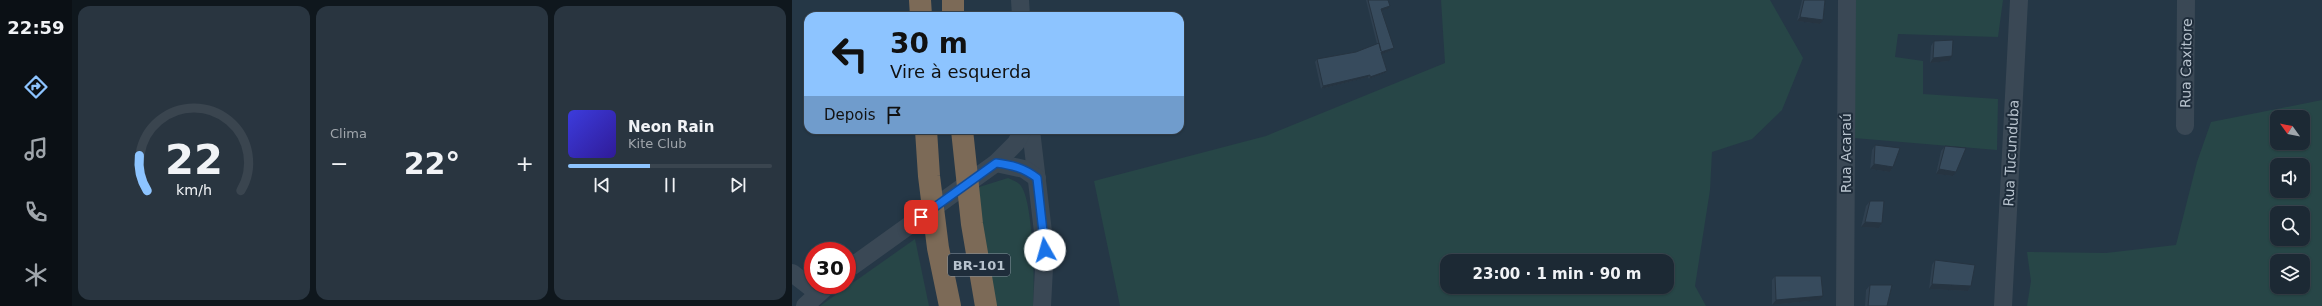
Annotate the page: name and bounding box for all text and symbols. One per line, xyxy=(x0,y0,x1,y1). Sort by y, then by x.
text: 22:59 xyxy=(7,17,65,38)
street label: Rua Caxitore xyxy=(2177,18,2195,108)
text: 30 m xyxy=(890,27,968,60)
icon: left xyxy=(824,28,876,80)
text: Vire à esquerda xyxy=(890,61,1031,82)
icon: directions xyxy=(22,73,50,101)
street label: Rua Tucunduba xyxy=(2000,99,2022,207)
icon: arrive xyxy=(883,104,905,126)
text: Depois xyxy=(824,106,875,124)
north arrow xyxy=(2270,110,2310,150)
map controls xyxy=(2270,110,2310,294)
street label: Rua Acaraú xyxy=(1838,113,1854,193)
text: Neon Rain xyxy=(628,118,714,136)
text: Clima xyxy=(330,126,367,141)
icon: music xyxy=(22,135,50,163)
text: 22 xyxy=(165,135,223,184)
text: Kite Club xyxy=(628,136,687,151)
text: 22° xyxy=(404,146,460,181)
text: − xyxy=(330,151,348,176)
text: + xyxy=(516,151,534,176)
button: sound xyxy=(2270,158,2310,198)
icon: previous xyxy=(591,174,613,196)
icon: pause xyxy=(659,174,681,196)
icon: next xyxy=(727,174,749,196)
text: km/h xyxy=(176,182,212,198)
icon: phone xyxy=(22,198,50,226)
pin xyxy=(904,200,938,234)
icon: arrive xyxy=(910,206,932,228)
button: search xyxy=(2270,206,2310,246)
position arrow xyxy=(1024,229,1066,271)
speed limit sign: 30 xyxy=(804,242,856,294)
road number: BR-101 xyxy=(948,254,1010,276)
button: layers xyxy=(2270,254,2310,294)
icon: climate xyxy=(22,261,50,289)
text: 23:00 · 1 min · 90 m xyxy=(1473,265,1641,283)

